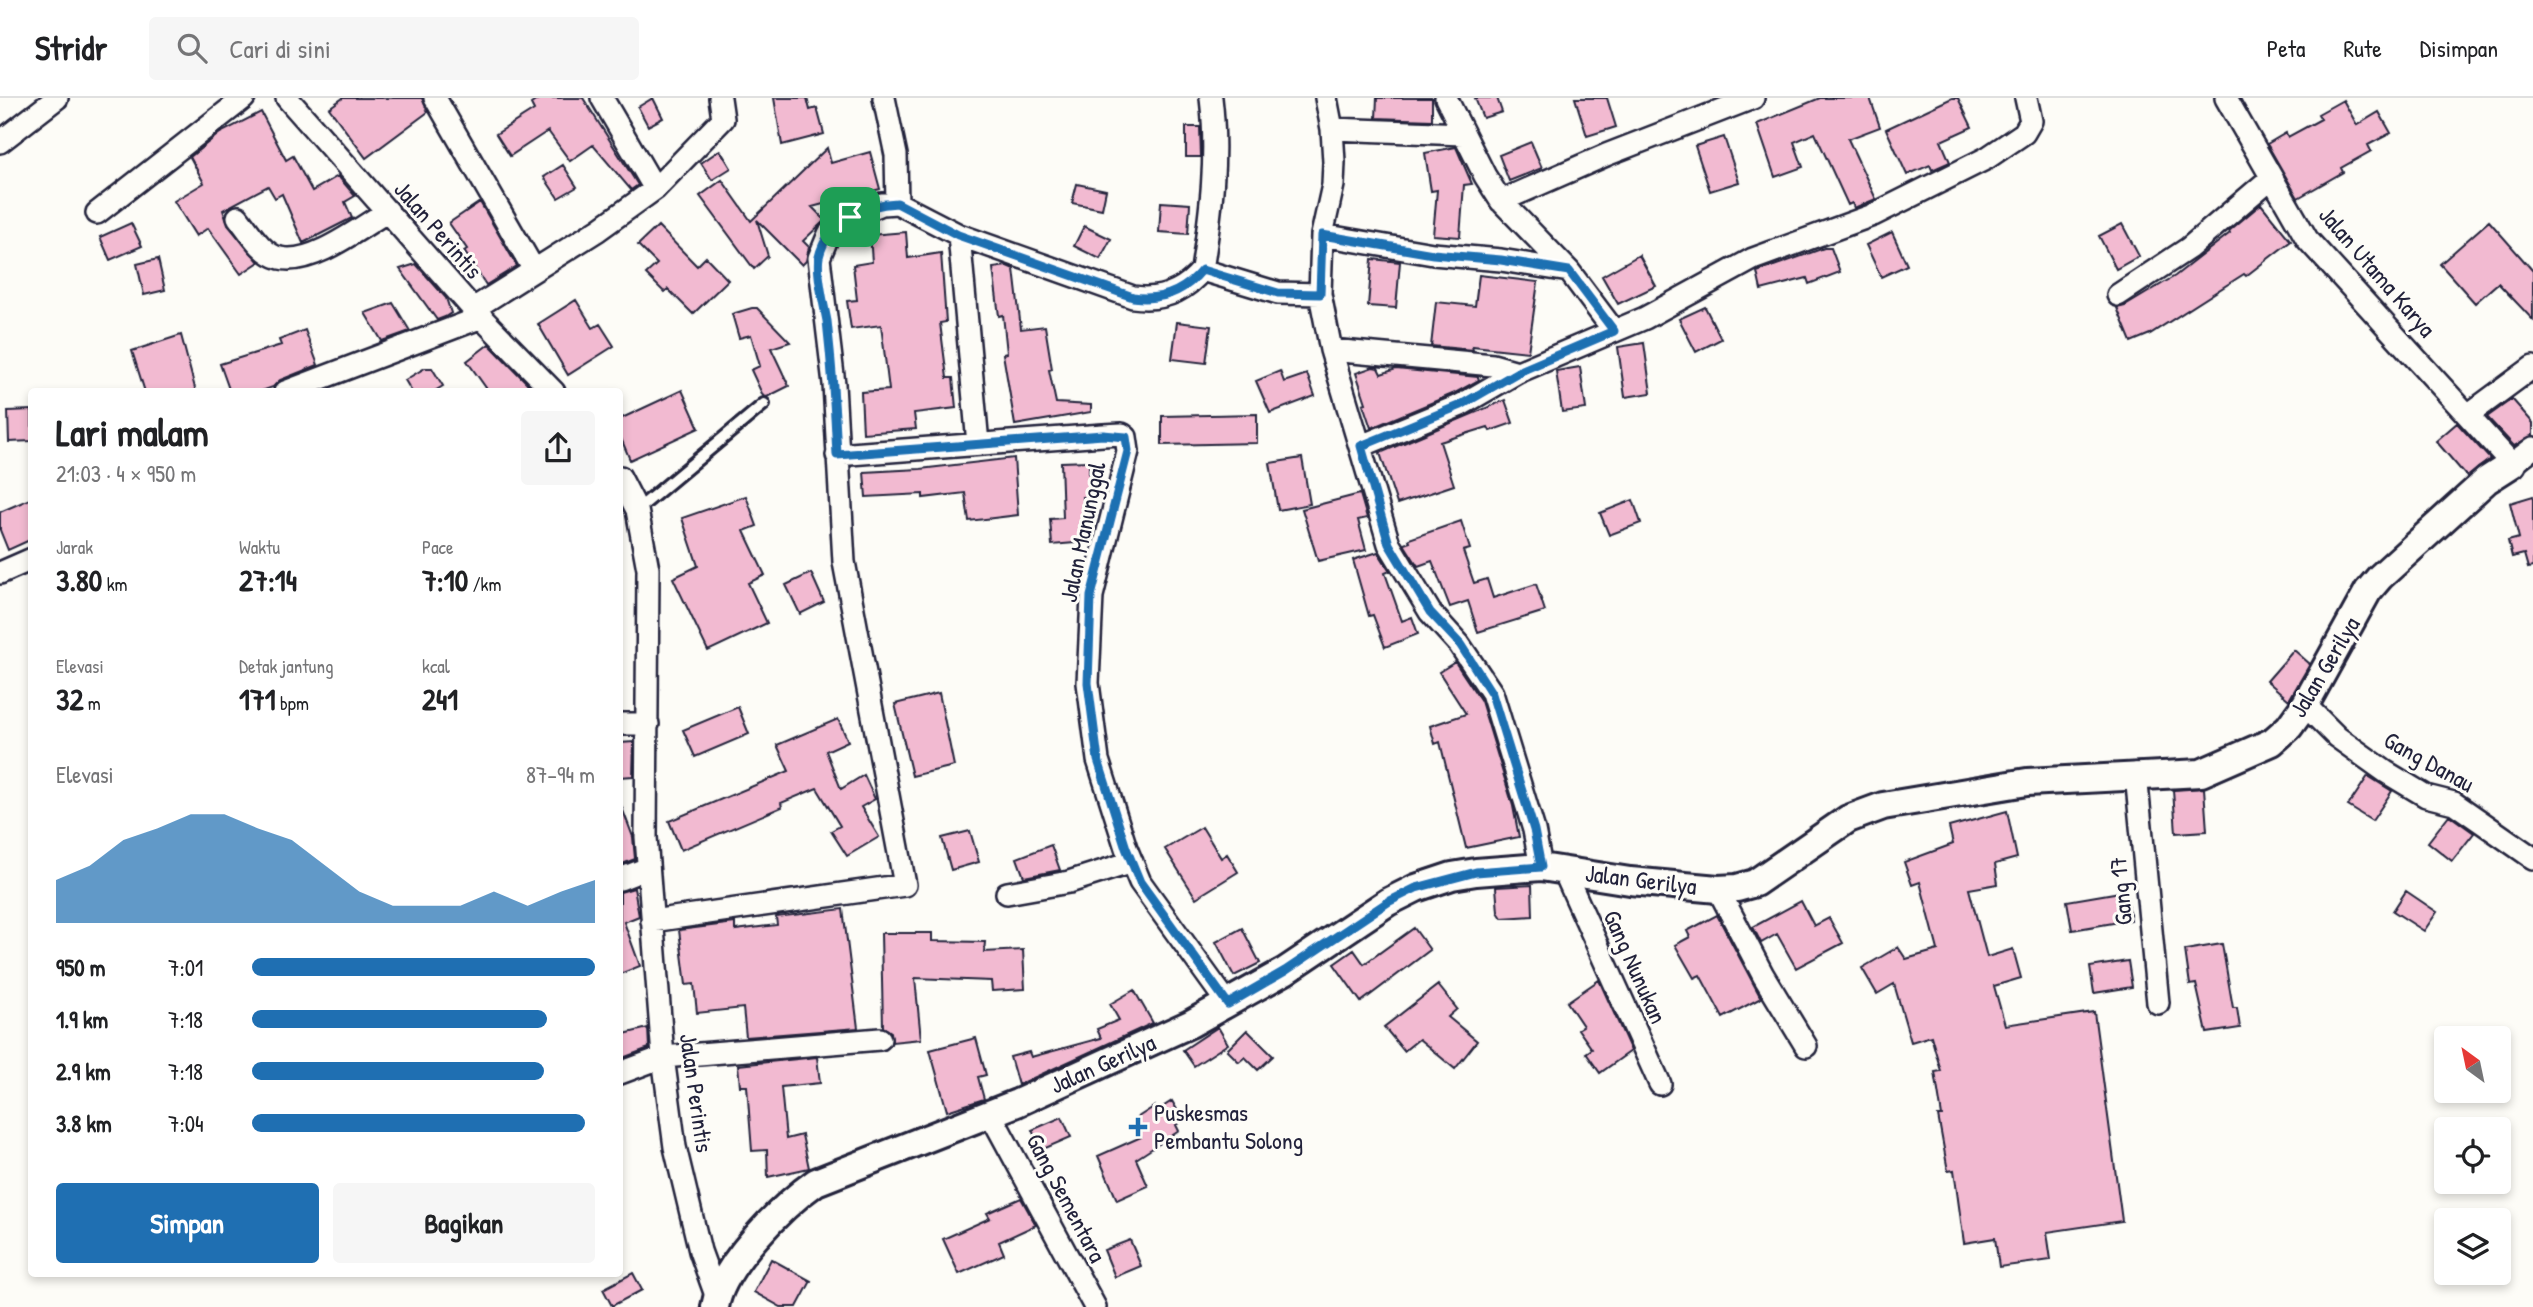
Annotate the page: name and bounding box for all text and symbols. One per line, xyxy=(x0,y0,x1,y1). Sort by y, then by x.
search box xyxy=(149,17,639,80)
text: Stridr xyxy=(35,26,107,70)
icon: search xyxy=(173,29,211,67)
text: Cari di sini xyxy=(229,31,331,66)
text: Peta xyxy=(2267,32,2305,64)
text: Rute xyxy=(2343,32,2382,64)
text: Disimpan xyxy=(2420,32,2498,64)
street label: Jalan Perintis xyxy=(387,174,490,285)
pin xyxy=(820,187,880,247)
icon: arrive xyxy=(831,198,869,236)
street label: Jalan Utama Karya xyxy=(2312,199,2443,343)
text: Lari malam xyxy=(56,406,209,458)
button: share xyxy=(521,411,595,485)
text: 21:03 · 4 × 950 m xyxy=(56,458,196,489)
street label: Jalan Manunggal xyxy=(1052,458,1113,605)
text: Jarak xyxy=(56,534,93,560)
text: Waktu xyxy=(239,534,280,560)
text: Pace xyxy=(422,534,454,560)
text: 3.80 xyxy=(56,560,102,600)
text: 27:14 xyxy=(239,560,297,600)
text: 7:10 xyxy=(422,560,468,600)
text: km xyxy=(102,571,127,597)
text: /km xyxy=(468,571,501,597)
street label: Jalan Gerilya xyxy=(2282,610,2367,723)
text: Elevasi xyxy=(56,653,104,679)
text: Detak jantung xyxy=(239,653,334,679)
text: kcal xyxy=(422,653,450,679)
text: 32 xyxy=(56,679,83,719)
text: 171 xyxy=(239,679,276,719)
text: 241 xyxy=(422,679,458,719)
text: m xyxy=(83,690,101,716)
text: bpm xyxy=(276,690,309,716)
street label: Gang Danau xyxy=(2379,723,2481,799)
text: Elevasi xyxy=(56,759,114,790)
text: 87–94 m xyxy=(526,759,595,790)
street label: Jalan Gerilya xyxy=(1584,856,1699,902)
street label: Gang 17 xyxy=(2101,856,2139,927)
street label: Gang Nunukan xyxy=(1597,905,1675,1028)
text: 950 m xyxy=(56,952,105,983)
text: 7:01 xyxy=(168,952,203,983)
text: 1.9 km xyxy=(56,1004,108,1035)
text: 7:18 xyxy=(168,1004,203,1035)
street label: Jalan Gerilya xyxy=(1045,1026,1160,1100)
north arrow xyxy=(2434,1026,2511,1102)
map controls xyxy=(2434,1026,2511,1285)
street label: Jalan Perintis xyxy=(673,1031,721,1154)
text: 2.9 km xyxy=(56,1056,111,1087)
text: 7:18 xyxy=(168,1056,203,1087)
place label: Puskesmas Pembantu Solong xyxy=(1154,1096,1303,1156)
text: 3.8 km xyxy=(56,1108,112,1139)
text: 7:04 xyxy=(168,1108,204,1139)
marker: Puskesmas Pembantu Solong xyxy=(1128,1117,1148,1137)
button: locate xyxy=(2434,1117,2511,1194)
street label: Gang Sementara xyxy=(1020,1128,1114,1268)
button: Simpan xyxy=(56,1183,319,1263)
button: Bagikan xyxy=(333,1183,595,1263)
button: layers xyxy=(2434,1208,2511,1285)

